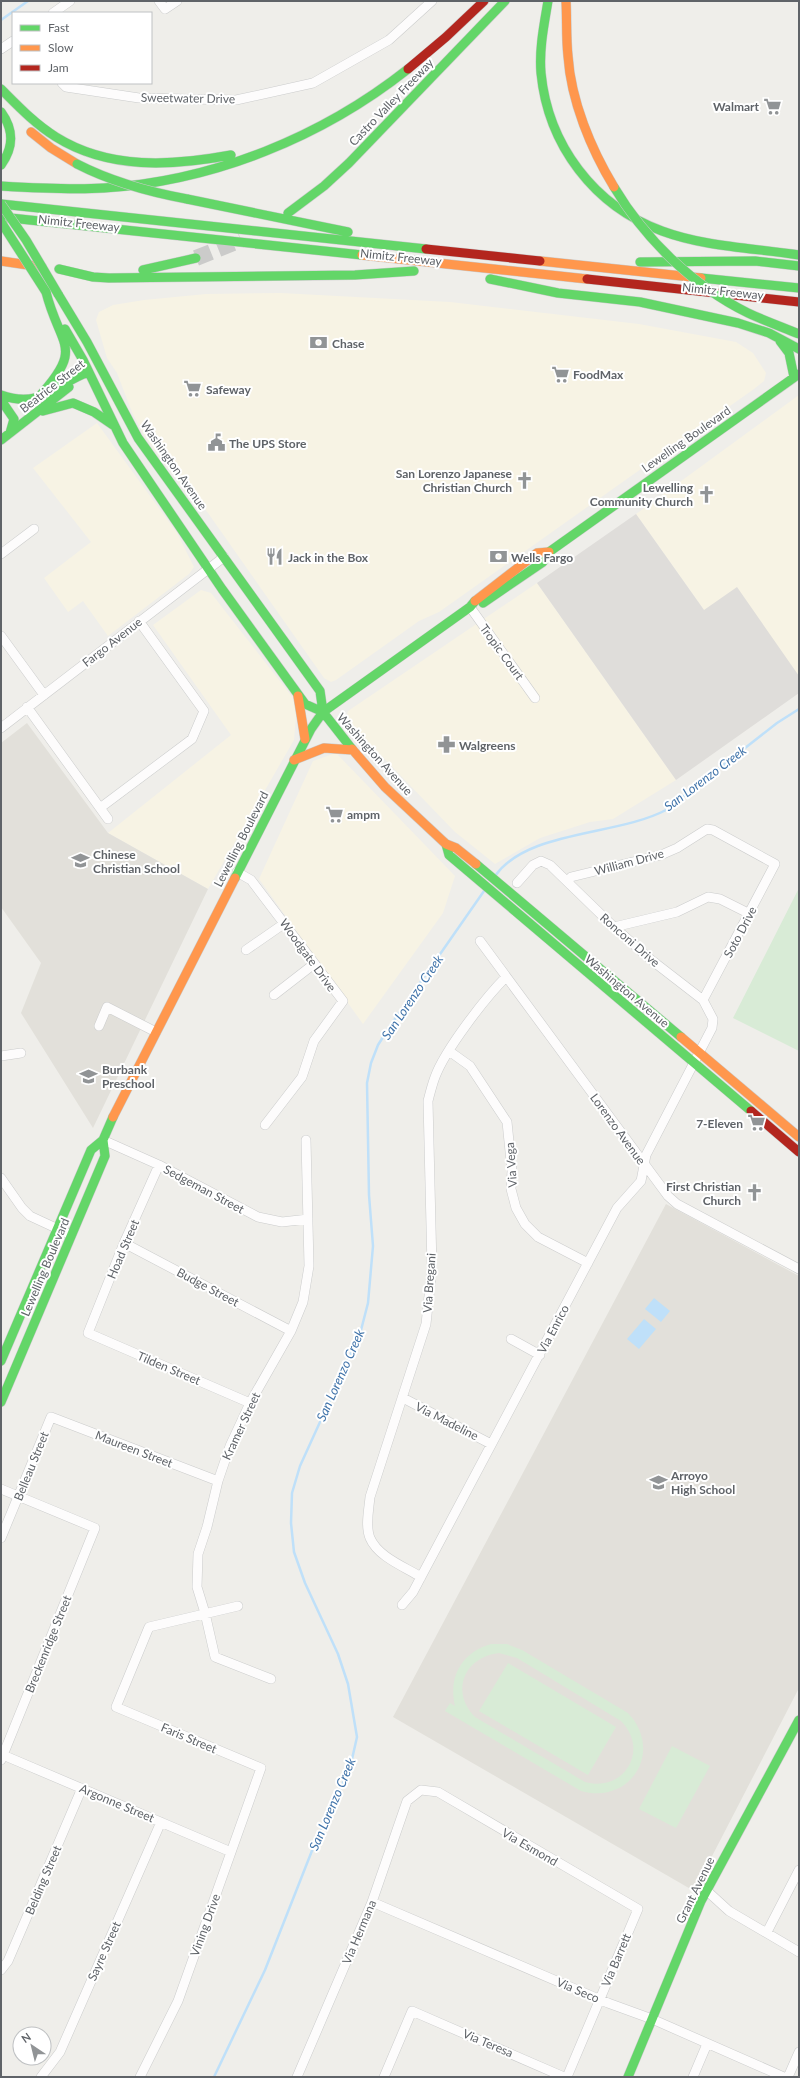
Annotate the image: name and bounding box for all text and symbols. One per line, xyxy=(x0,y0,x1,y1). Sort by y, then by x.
legend xyxy=(12,12,152,84)
text: Fast xyxy=(48,20,70,35)
text: Slow xyxy=(48,40,74,55)
street label: Castro Valley Freeway xyxy=(346,55,437,149)
text: Jam xyxy=(48,60,69,75)
street label: Sweetwater Drive xyxy=(141,90,235,106)
supermarket icon: Walmart xyxy=(762,96,782,116)
place label: Walmart xyxy=(713,99,760,114)
street label: Nimitz Freeway xyxy=(38,211,121,235)
street label: Nimitz Freeway xyxy=(360,245,443,269)
street label: Nimitz Freeway xyxy=(682,279,765,303)
bank icon: Chase xyxy=(309,333,329,353)
place label: Chase xyxy=(332,336,365,351)
street label: Beatrice Street xyxy=(17,356,88,416)
supermarket icon: FoodMax xyxy=(550,364,570,384)
place label: FoodMax xyxy=(573,367,624,382)
supermarket icon: Safeway xyxy=(183,379,203,399)
place label: Safeway xyxy=(206,382,251,397)
street label: Lewelling Boulevard xyxy=(639,403,733,475)
street label: Washington Avenue xyxy=(138,417,210,513)
public building icon: The UPS Store xyxy=(206,433,226,453)
place label: The UPS Store xyxy=(229,436,307,451)
place label: San Lorenzo Japanese Christian Church xyxy=(396,466,513,495)
church icon: San Lorenzo Japanese Christian Church xyxy=(515,470,535,490)
place label: Lewelling Community Church xyxy=(590,480,694,509)
church icon: Lewelling Community Church xyxy=(696,484,716,504)
restaurant icon: Jack in the Box xyxy=(265,547,285,567)
bank icon: Wells Fargo xyxy=(488,547,508,567)
place label: Jack in the Box xyxy=(288,550,369,565)
place label: Wells Fargo xyxy=(511,550,573,565)
street label: Fargo Avenue xyxy=(79,614,145,670)
street label: Tropic Court xyxy=(477,621,528,683)
street label: Washington Avenue xyxy=(334,710,416,798)
pharmacy icon: Walgreens xyxy=(436,735,456,755)
place label: Walgreens xyxy=(459,738,515,753)
water label: San Lorenzo Creek xyxy=(661,741,750,814)
street label: Lewelling Boulevard xyxy=(210,789,272,889)
supermarket icon: ampm xyxy=(324,804,344,824)
place label: ampm xyxy=(347,807,380,822)
street label: William Drive xyxy=(593,846,665,878)
place label: Chinese Christian School xyxy=(93,847,180,876)
school or university icon: Chinese Christian School xyxy=(70,851,90,871)
street label: Soto Drive xyxy=(720,904,760,960)
street label: Ronconi Drive xyxy=(597,910,663,970)
street label: Woodgate Drive xyxy=(277,916,339,994)
water label: San Lorenzo Creek xyxy=(378,951,447,1042)
street label: Washington Avenue xyxy=(582,951,672,1031)
place label: Burbank Preschool xyxy=(102,1062,155,1091)
school or university icon: Burbank Preschool xyxy=(79,1066,99,1086)
street label: Lorenzo Avenue xyxy=(587,1091,649,1167)
supermarket icon: 7-Eleven xyxy=(746,1113,766,1133)
place label: 7-Eleven xyxy=(696,1116,743,1131)
street label: Via Vega xyxy=(502,1142,520,1188)
street label: Sedgeman Street xyxy=(161,1161,248,1217)
place label: First Christian Church xyxy=(666,1179,741,1208)
church icon: First Christian Church xyxy=(744,1183,764,1203)
street label: Lewelling Boulevard xyxy=(18,1216,72,1318)
street label: Hoad Street xyxy=(104,1216,143,1281)
street label: Via Bregani xyxy=(419,1252,439,1313)
street label: Budge Street xyxy=(174,1264,242,1310)
street label: Via Enrico xyxy=(534,1302,572,1356)
water label: San Lorenzo Creek xyxy=(313,1326,368,1423)
street label: Tilden Street xyxy=(135,1348,203,1388)
street label: Kramer Street xyxy=(219,1389,264,1462)
street label: Via Madeline xyxy=(413,1399,481,1443)
street label: Maureen Street xyxy=(93,1427,176,1471)
street label: Belleau Street xyxy=(10,1429,52,1503)
place label: Arroyo High School xyxy=(670,1468,735,1497)
school or university icon: Arroyo High School xyxy=(648,1472,668,1492)
street label: Breckenridge Street xyxy=(22,1592,75,1695)
street label: Faris Street xyxy=(159,1720,220,1757)
water label: San Lorenzo Creek xyxy=(305,1755,359,1853)
street label: Argonne Street xyxy=(77,1781,157,1826)
street label: Via Esmond xyxy=(499,1825,561,1869)
street label: Belding Street xyxy=(22,1842,65,1917)
street label: Grant Avenue xyxy=(672,1854,718,1926)
street label: Vining Drive xyxy=(187,1892,223,1958)
street label: Via Hermana xyxy=(339,1898,379,1966)
street label: Sayre Street xyxy=(84,1918,124,1983)
street label: Via Barrett xyxy=(598,1930,634,1989)
street label: Via Seco xyxy=(554,1974,602,2006)
north arrow xyxy=(12,2026,52,2066)
street label: Via Teresa xyxy=(461,2026,515,2060)
text: N xyxy=(19,2030,33,2045)

